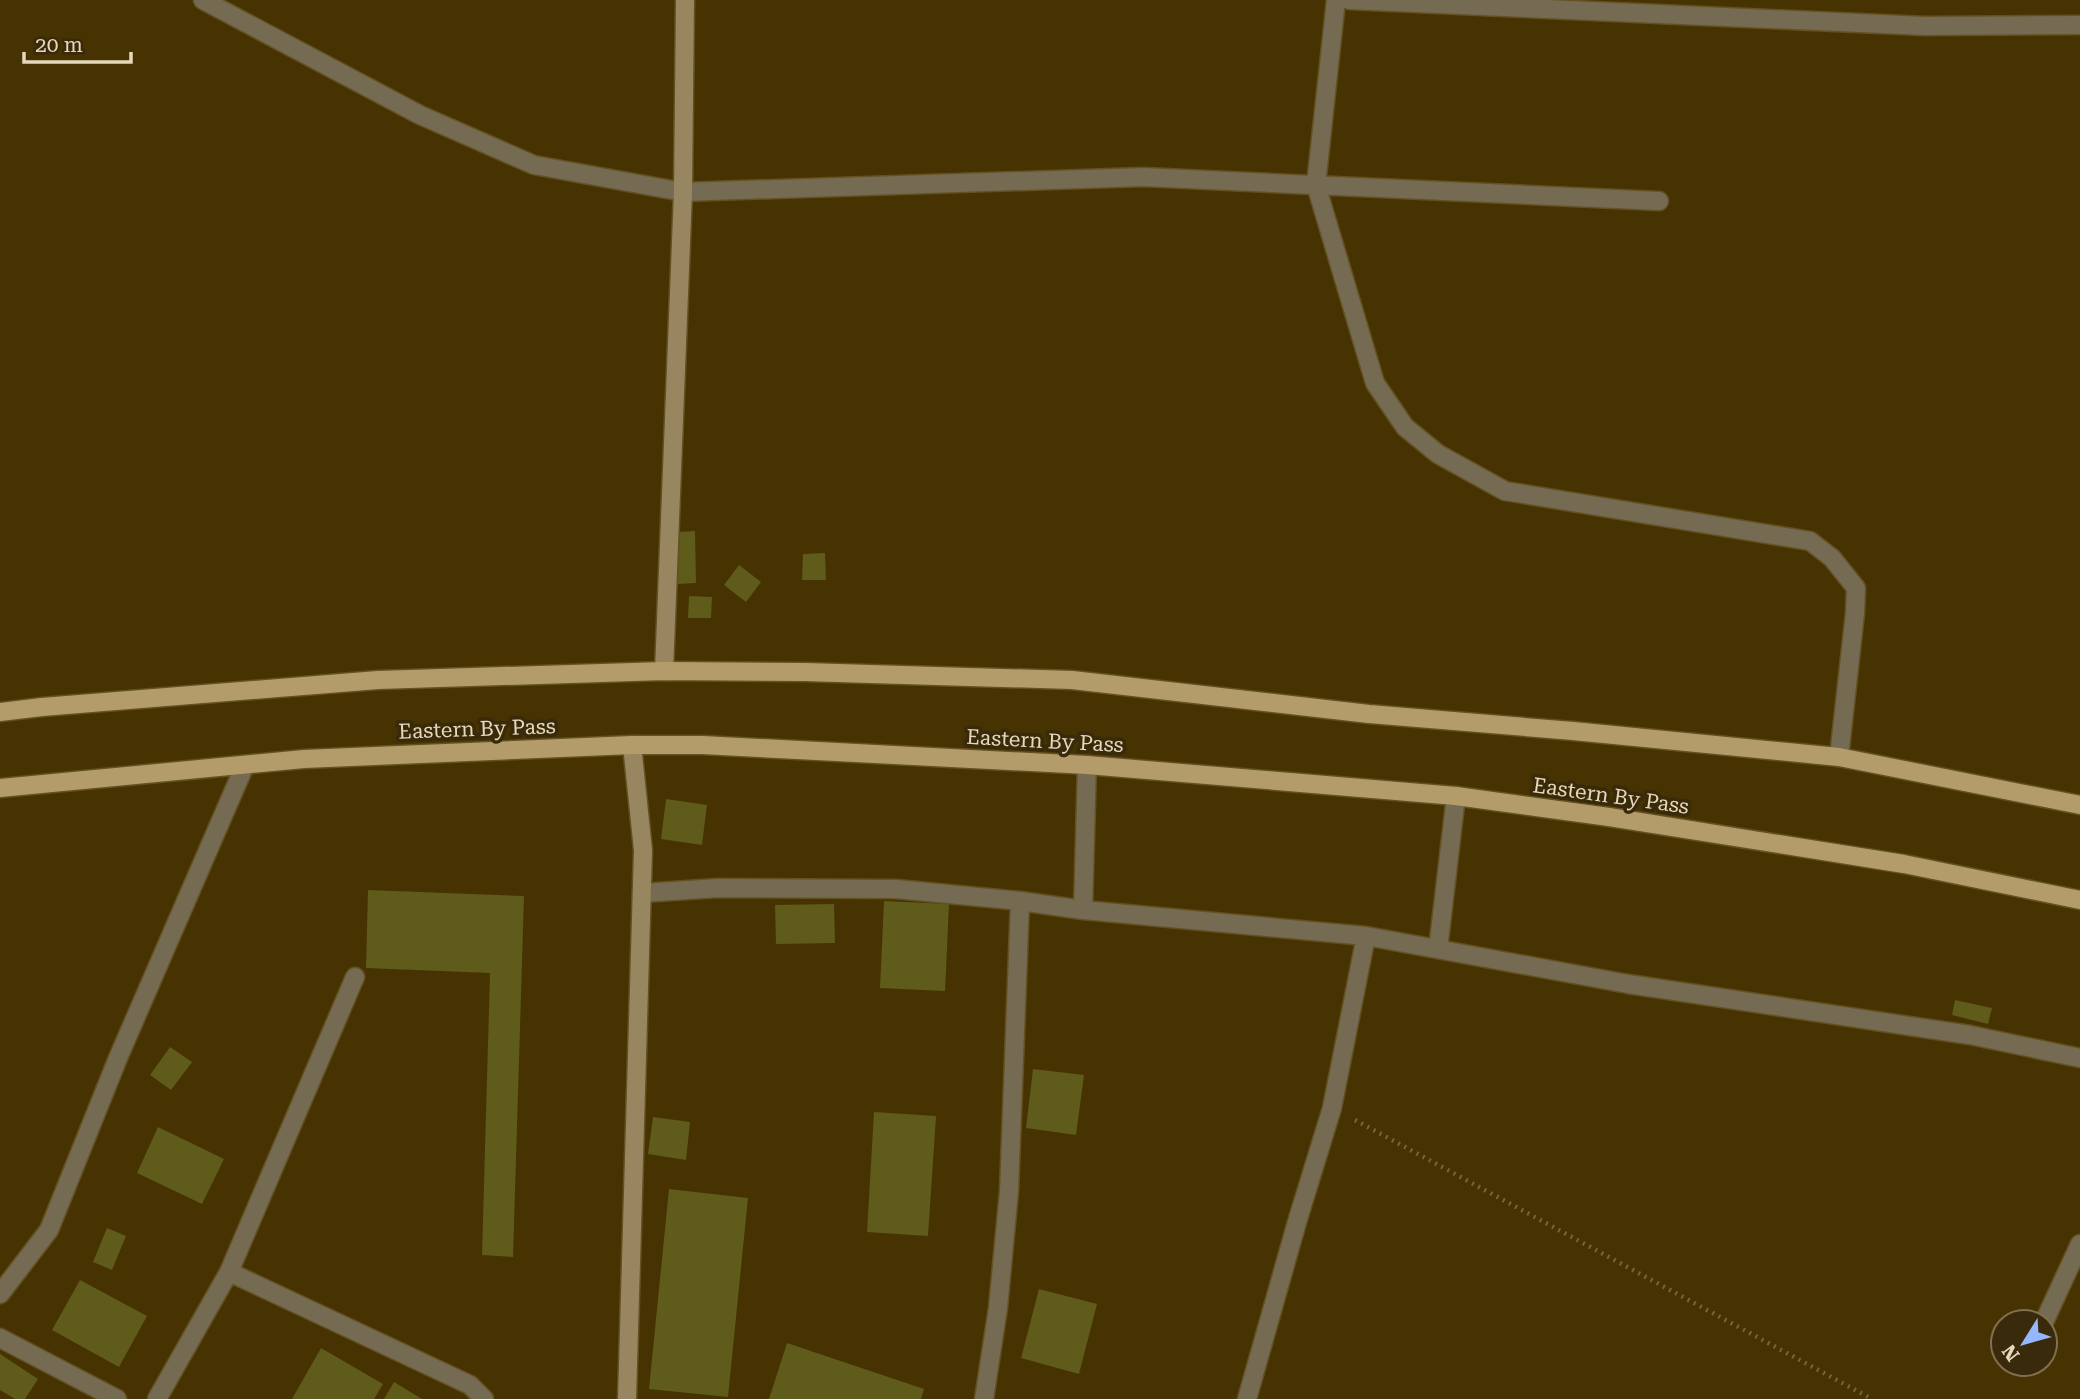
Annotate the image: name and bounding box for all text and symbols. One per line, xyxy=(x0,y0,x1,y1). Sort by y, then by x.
scale bar xyxy=(24,21,131,65)
text: 20 m xyxy=(35,33,83,57)
street label: Eastern By Pass xyxy=(398,714,556,744)
street label: Eastern By Pass xyxy=(966,725,1124,757)
street label: Eastern By Pass xyxy=(1531,773,1691,819)
north arrow xyxy=(1989,1308,2059,1378)
text: N xyxy=(1997,1340,2024,1366)

